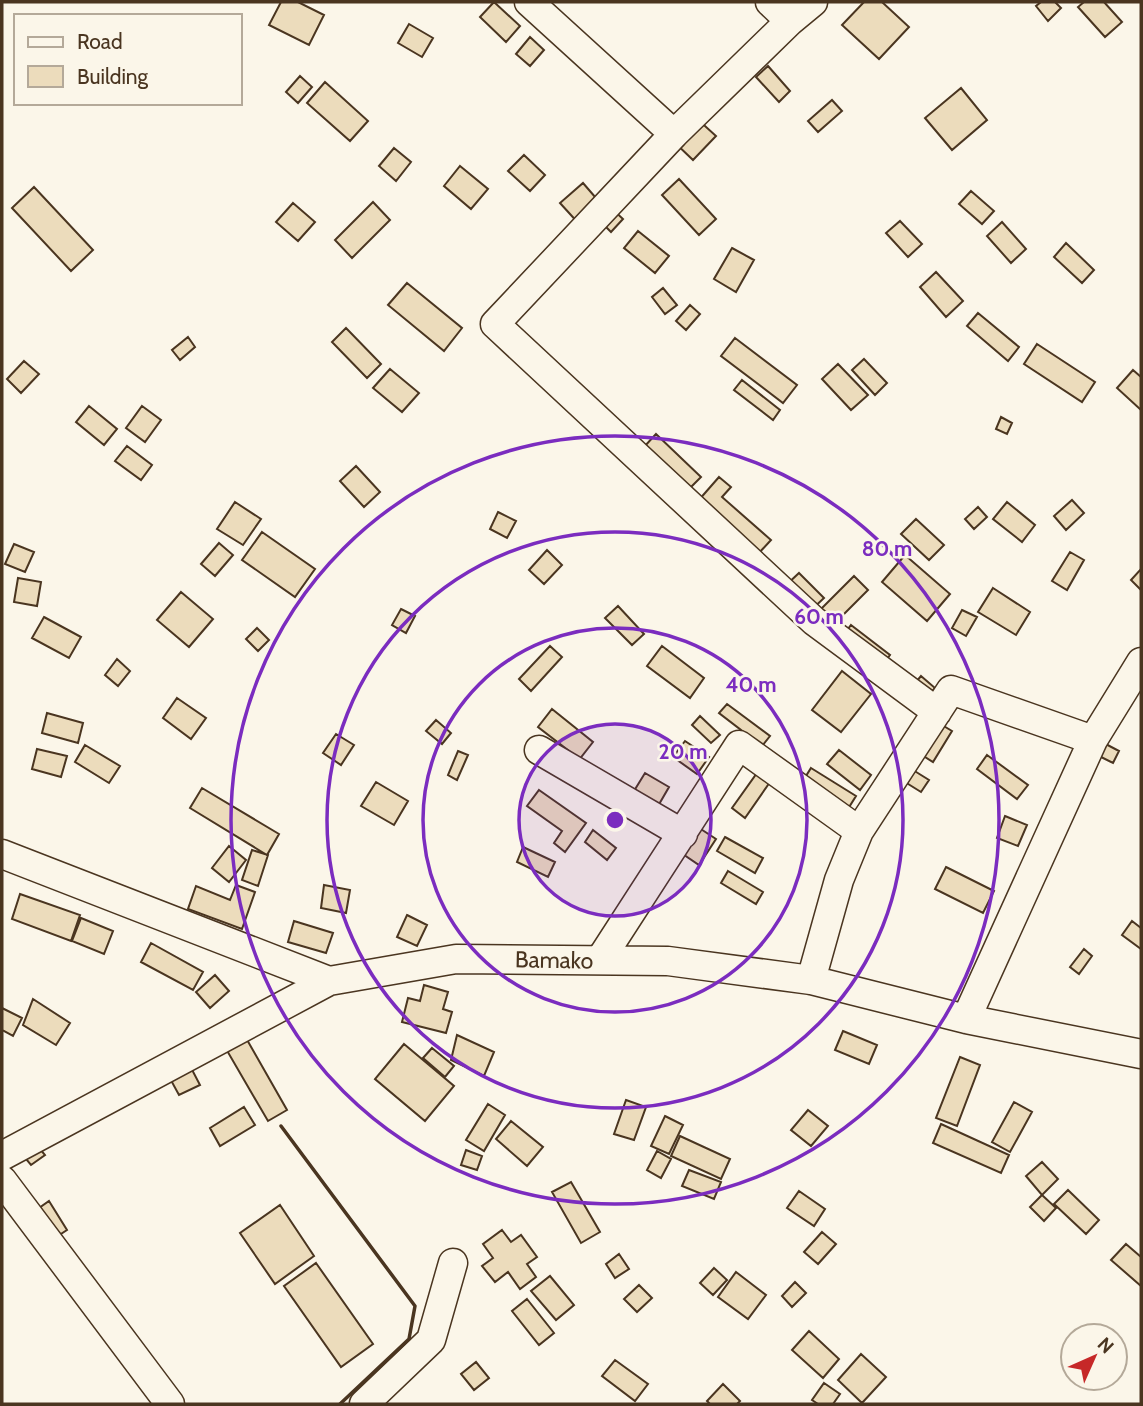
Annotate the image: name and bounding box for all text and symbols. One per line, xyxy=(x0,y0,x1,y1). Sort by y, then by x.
legend xyxy=(14,14,242,105)
text: Road xyxy=(77,29,123,54)
text: Building xyxy=(77,64,149,89)
text: 80 m xyxy=(862,536,912,561)
text: 60 m xyxy=(794,604,844,629)
text: 40 m xyxy=(726,672,776,697)
text: 20 m xyxy=(659,739,707,764)
centre of rings xyxy=(603,808,627,832)
street label: Bamako xyxy=(515,945,593,975)
north arrow xyxy=(1059,1322,1129,1392)
text: N xyxy=(1093,1332,1119,1358)

